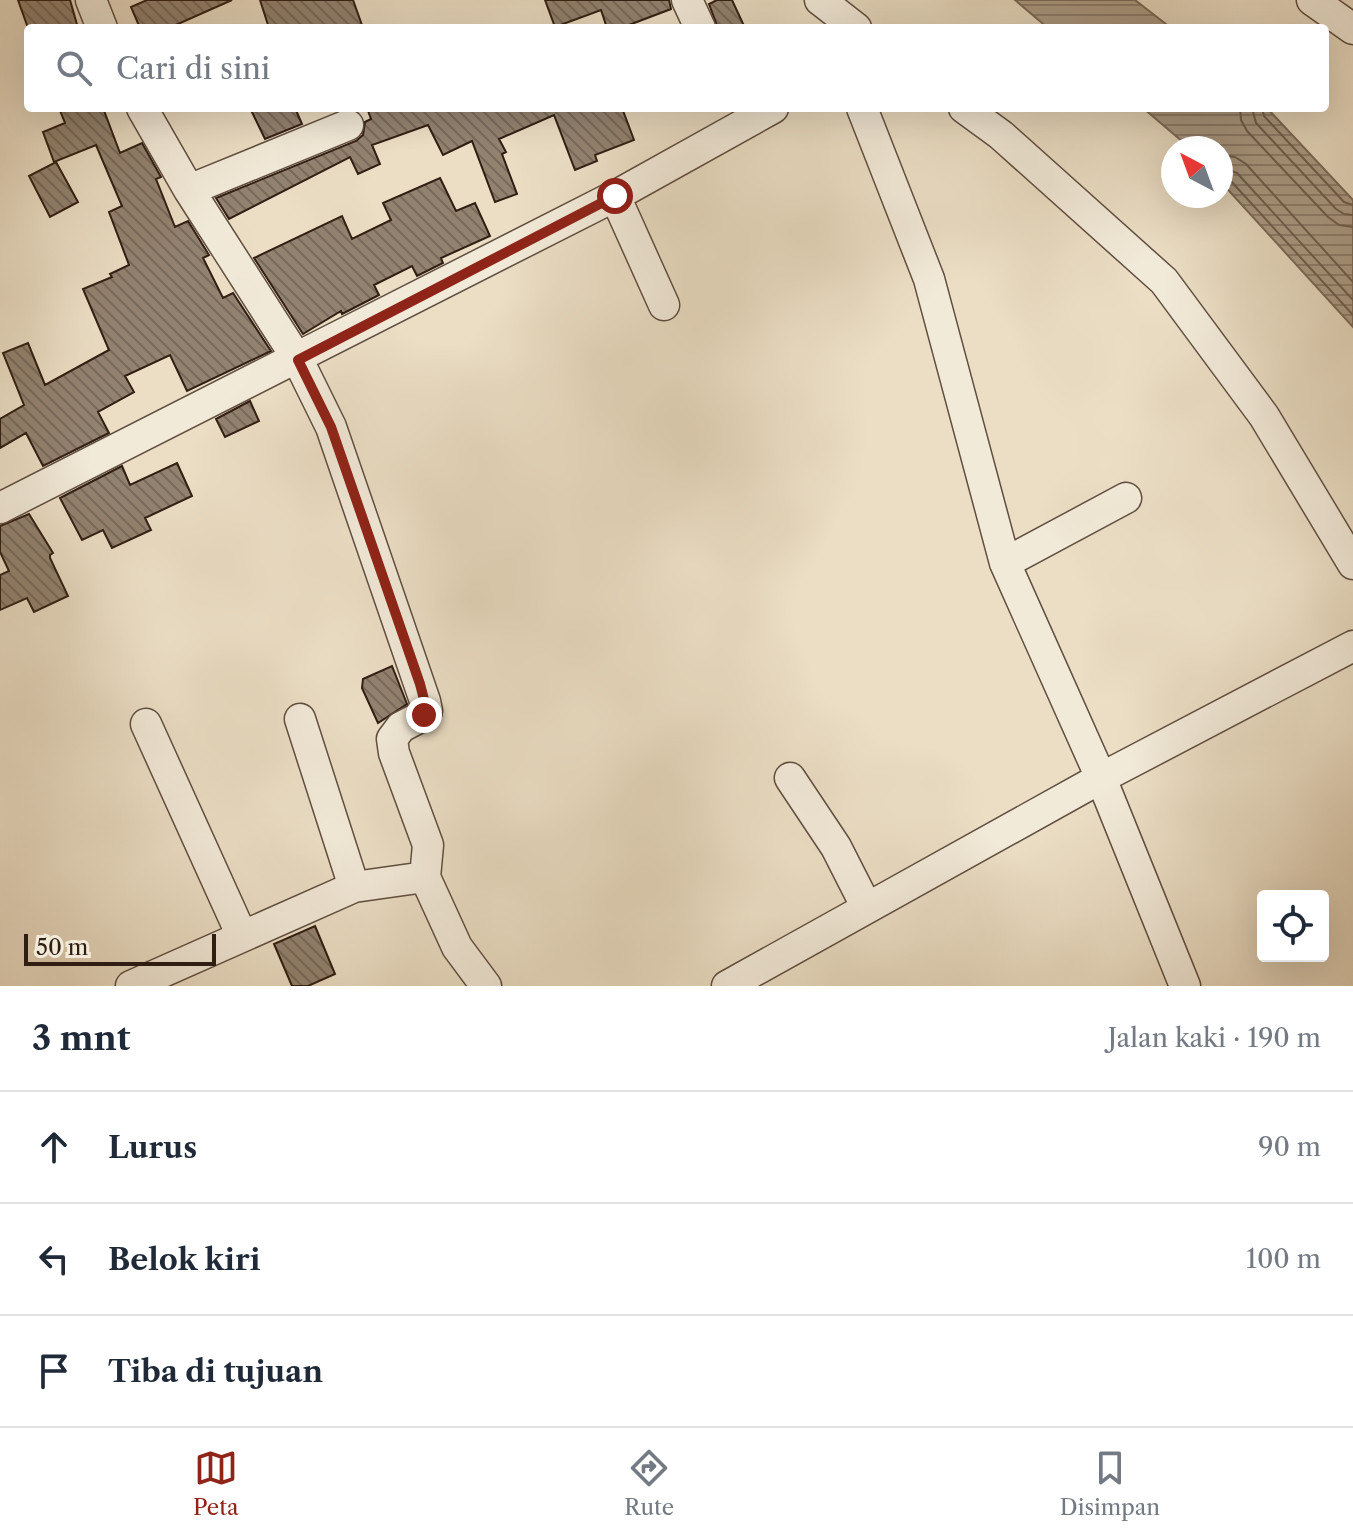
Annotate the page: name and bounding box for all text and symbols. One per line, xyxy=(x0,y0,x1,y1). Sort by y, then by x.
search box xyxy=(24,24,1329,112)
icon: search xyxy=(52,46,96,90)
text: Cari di sini xyxy=(116,50,270,87)
north arrow xyxy=(1161,136,1233,208)
route start xyxy=(597,178,633,214)
route end xyxy=(406,697,442,733)
map controls xyxy=(1257,890,1329,962)
button: locate xyxy=(1257,890,1329,962)
scale bar xyxy=(24,930,216,966)
text: 50 m xyxy=(36,934,88,961)
text: 3 mnt xyxy=(32,1017,130,1059)
text: Jalan kaki · 190 m xyxy=(1108,1022,1321,1054)
icon: ahead xyxy=(32,1125,76,1169)
text: Lurus xyxy=(108,1129,197,1166)
text: 90 m xyxy=(1258,1131,1321,1163)
icon: left xyxy=(32,1237,76,1281)
text: Belok kiri xyxy=(108,1241,260,1278)
text: 100 m xyxy=(1246,1243,1321,1275)
icon: arrive xyxy=(32,1349,76,1393)
text: Tiba di tujuan xyxy=(108,1353,323,1390)
tab: Peta xyxy=(193,1446,239,1521)
tab: Rute xyxy=(624,1446,674,1521)
tab: Disimpan xyxy=(1060,1446,1160,1521)

